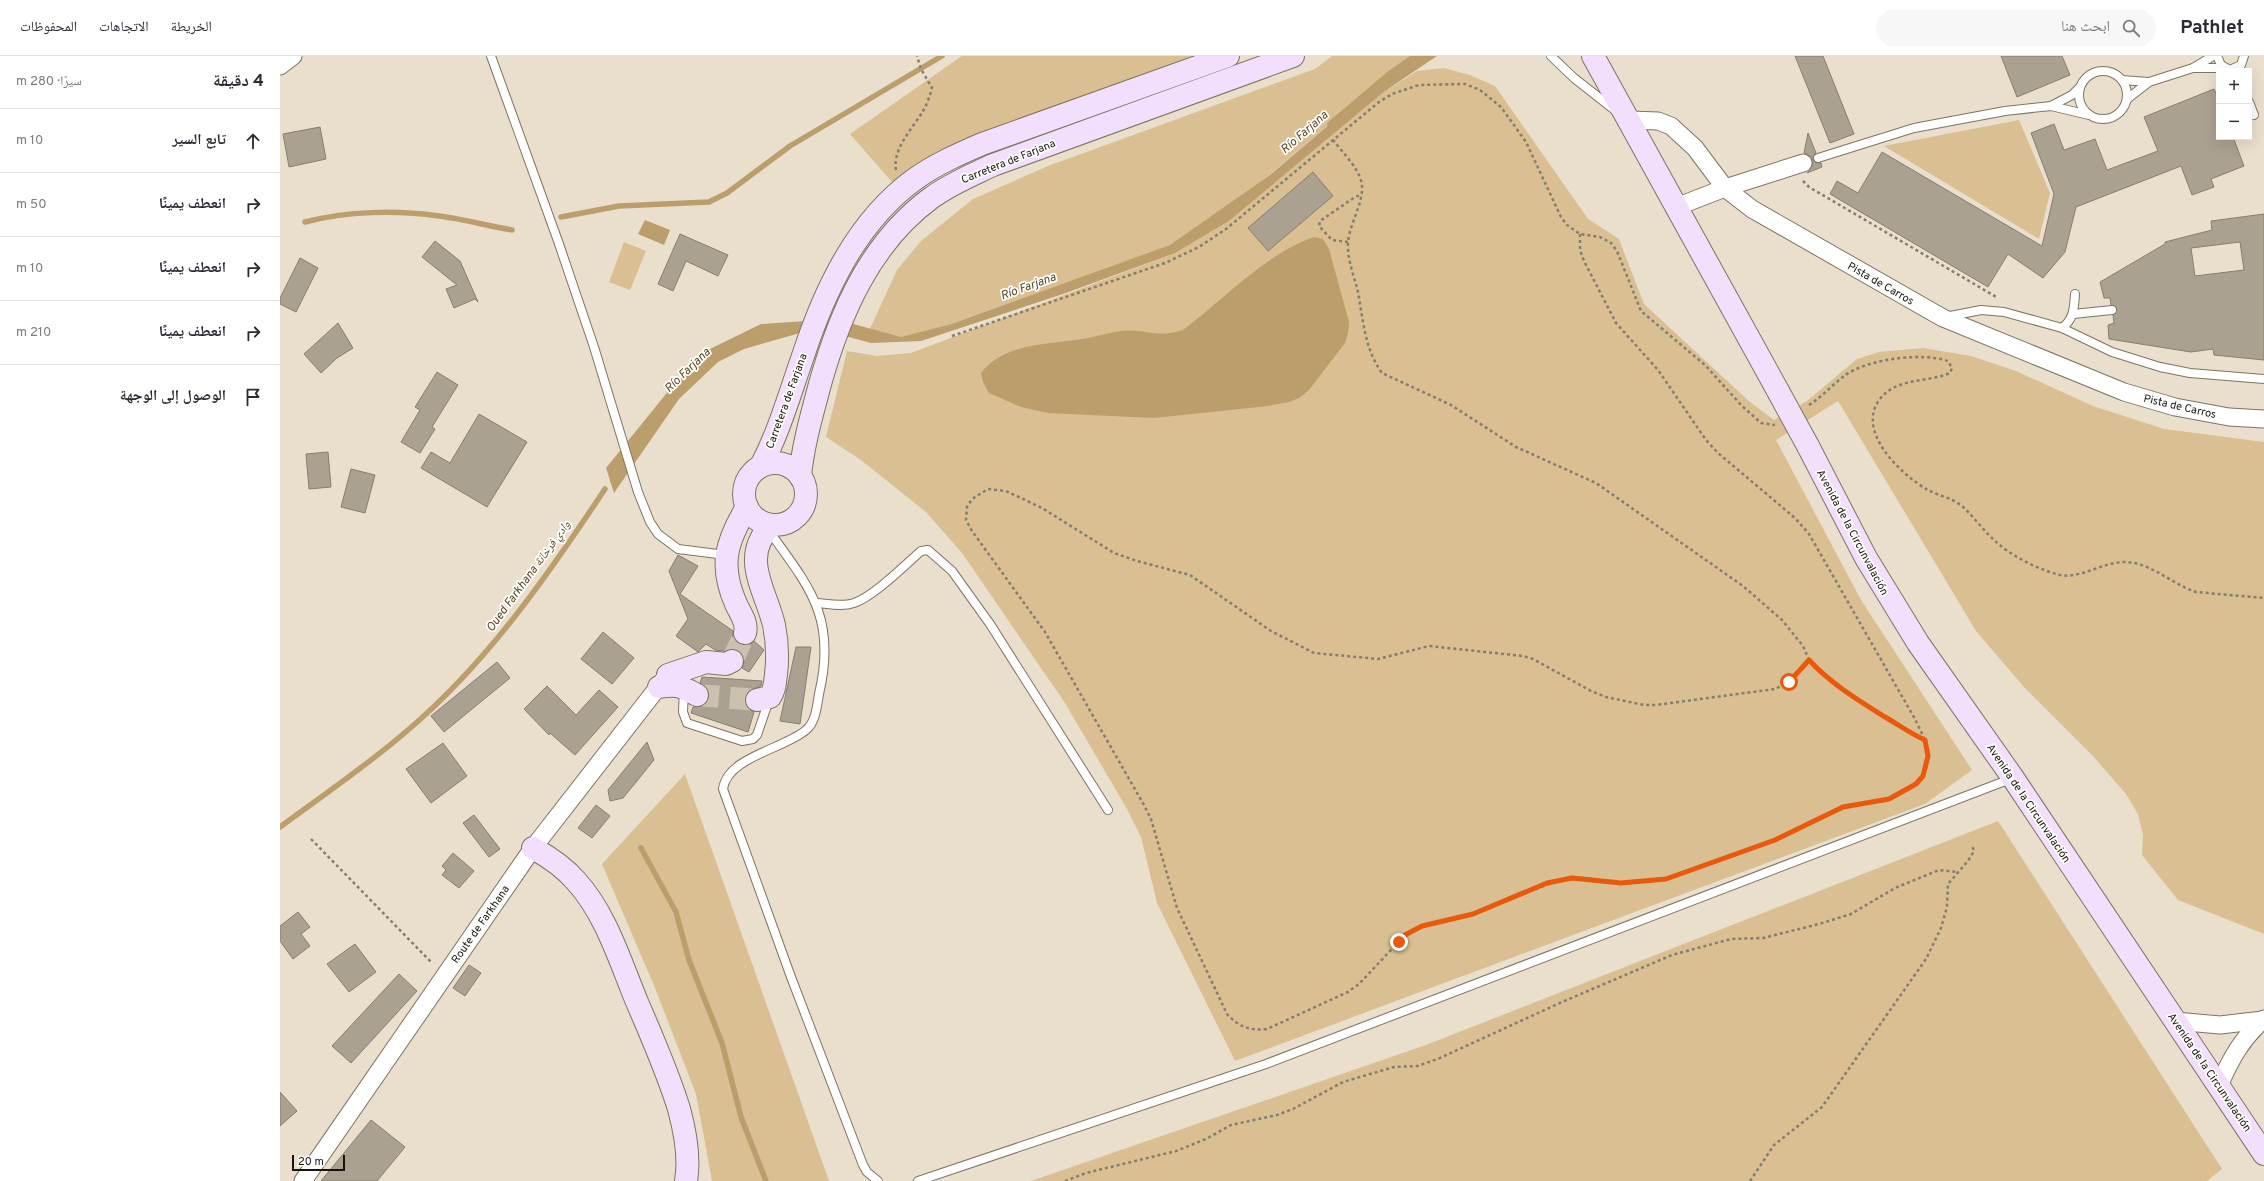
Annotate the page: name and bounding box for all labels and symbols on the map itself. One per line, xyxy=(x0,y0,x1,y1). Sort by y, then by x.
water label: Río Farjana xyxy=(1278,107,1332,158)
street label: Carretera de Farjana xyxy=(959,137,1058,187)
street label: Pista de Carros xyxy=(1845,259,1916,309)
water label: Río Farjana xyxy=(998,269,1059,304)
water label: Río Farjana xyxy=(661,344,715,397)
street label: Carretera de Farjana xyxy=(763,352,811,451)
street label: Pista de Carros xyxy=(2142,392,2218,422)
street label: Avenida de la Circunvalación xyxy=(1813,467,1891,598)
water label: Oued Farkhana وادي فرخانة xyxy=(483,517,576,636)
route start xyxy=(1780,673,1798,691)
street label: Avenida de la Circunvalación xyxy=(1983,741,2073,866)
street label: Route de Farkhana xyxy=(449,883,513,966)
route end xyxy=(1390,933,1408,951)
street label: Avenida de la Circunvalación xyxy=(2164,1010,2254,1135)
scale bar xyxy=(292,1153,345,1172)

